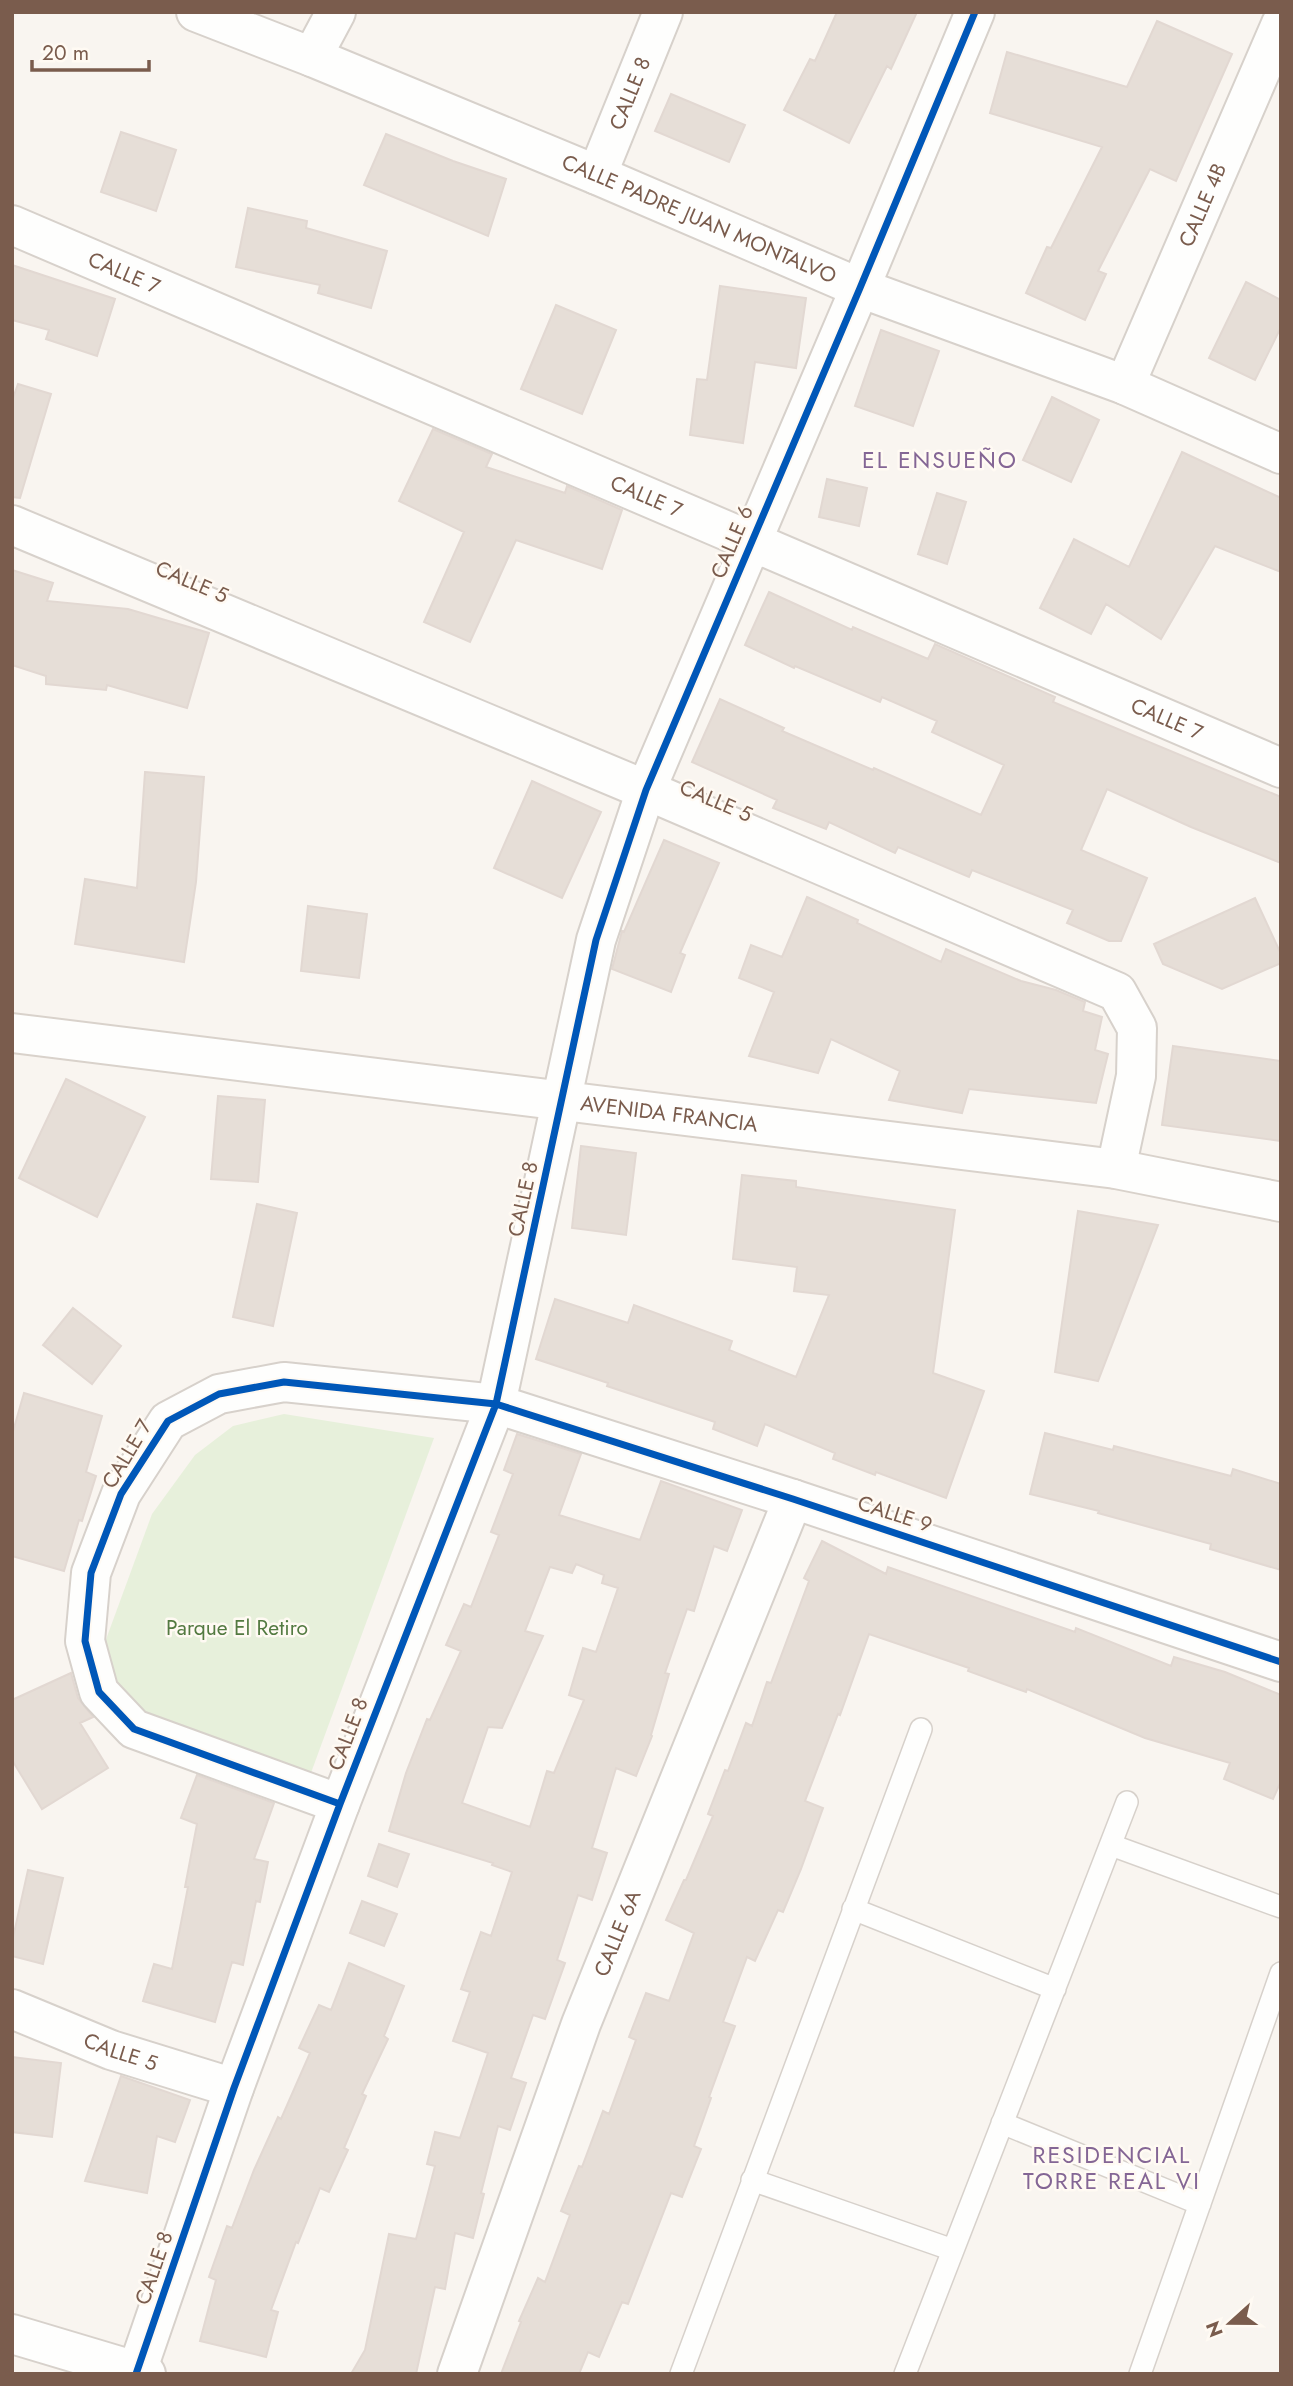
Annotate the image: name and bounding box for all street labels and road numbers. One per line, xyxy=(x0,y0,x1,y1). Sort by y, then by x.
street label: CALLE 8 xyxy=(602,52,658,134)
street label: CALLE PADRE JUAN MONTALVO xyxy=(557,147,841,291)
street label: CALLE 4B xyxy=(1171,158,1234,252)
street label: CALLE 7 xyxy=(83,244,165,302)
street label: CALLE 7 xyxy=(606,468,687,525)
street label: CALLE 6 xyxy=(703,501,761,583)
street label: CALLE 5 xyxy=(151,553,233,611)
street label: CALLE 7 xyxy=(1126,690,1207,748)
street label: CALLE 5 xyxy=(675,772,757,830)
street label: AVENIDA FRANCIA xyxy=(579,1088,759,1140)
street label: CALLE 8 xyxy=(500,1159,546,1239)
street label: CALLE 7 xyxy=(95,1414,159,1494)
street label: CALLE 9 xyxy=(854,1488,936,1540)
street label: CALLE 8 xyxy=(320,1693,376,1775)
street label: CALLE 6A xyxy=(587,1886,649,1981)
street label: CALLE 5 xyxy=(79,2025,161,2079)
street label: CALLE 8 xyxy=(127,2227,181,2309)

